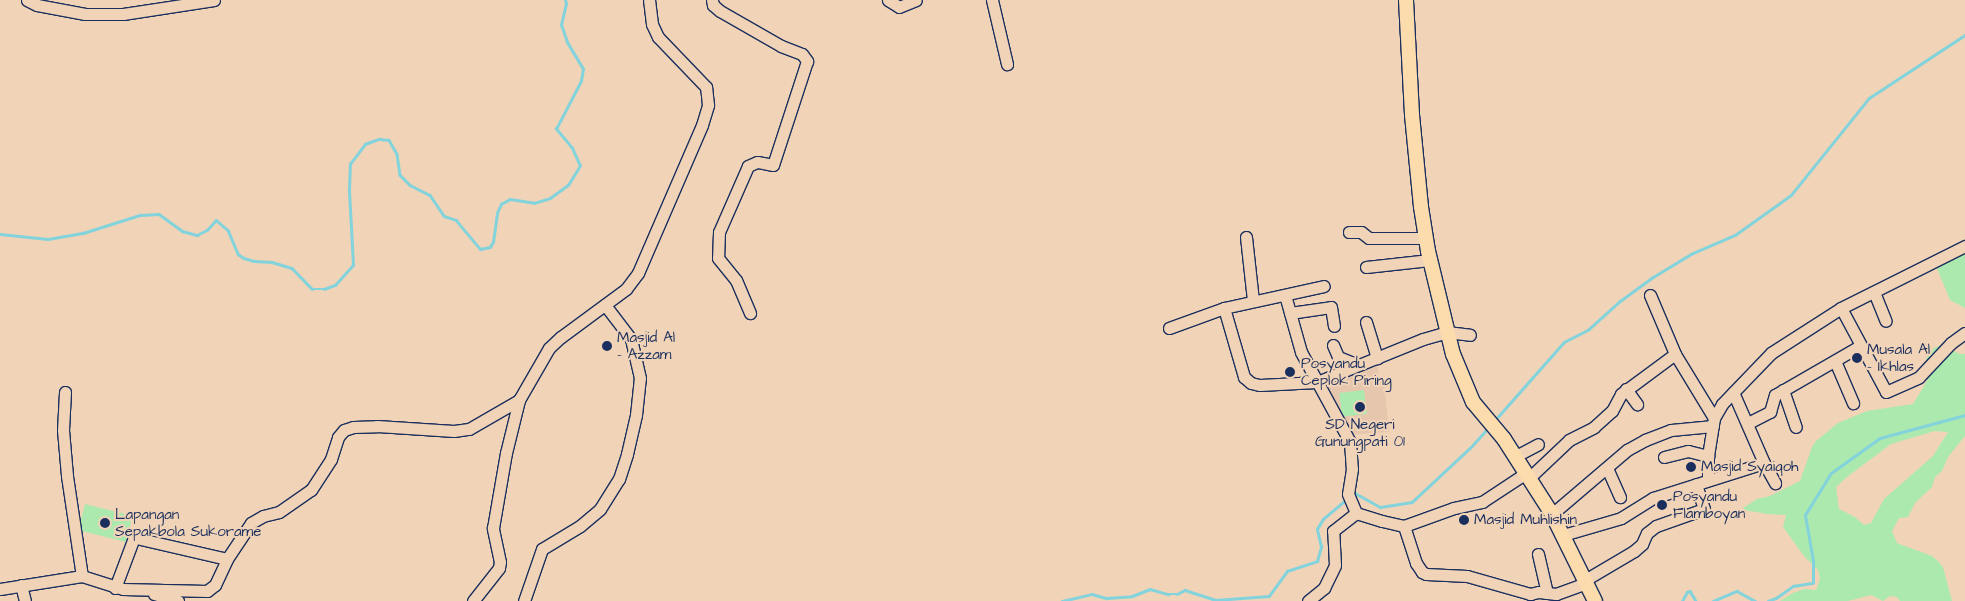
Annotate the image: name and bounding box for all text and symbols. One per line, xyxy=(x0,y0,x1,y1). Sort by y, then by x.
place label: Masjid Al - Azzam xyxy=(617,328,675,363)
marker: Masjid Al - Azzam xyxy=(601,340,613,352)
place label: Musala Al - Ikhlas xyxy=(1867,340,1930,375)
marker: Musala Al - Ikhlas xyxy=(1851,352,1863,364)
place label: Posyandu Ceplok Piring xyxy=(1301,354,1392,389)
marker: Posyandu Ceplok Piring xyxy=(1283,365,1297,379)
marker: SD Negeri Gunungpati 01 xyxy=(1354,401,1366,413)
place label: SD Negeri Gunungpati 01 xyxy=(1315,415,1405,450)
place label: Masjid Syaiqoh xyxy=(1701,458,1799,476)
marker: Masjid Syaiqoh xyxy=(1685,461,1697,473)
place label: Posyandu Flamboyan xyxy=(1673,487,1745,522)
marker: Posyandu Flamboyan xyxy=(1655,498,1669,512)
place label: Lapangan Sepakbola Sukorame xyxy=(115,505,261,540)
place label: Masjid Muhlishin xyxy=(1474,511,1577,529)
marker: Masjid Muhlishin xyxy=(1458,514,1470,526)
marker: Lapangan Sepakbola Sukorame xyxy=(99,517,111,529)

